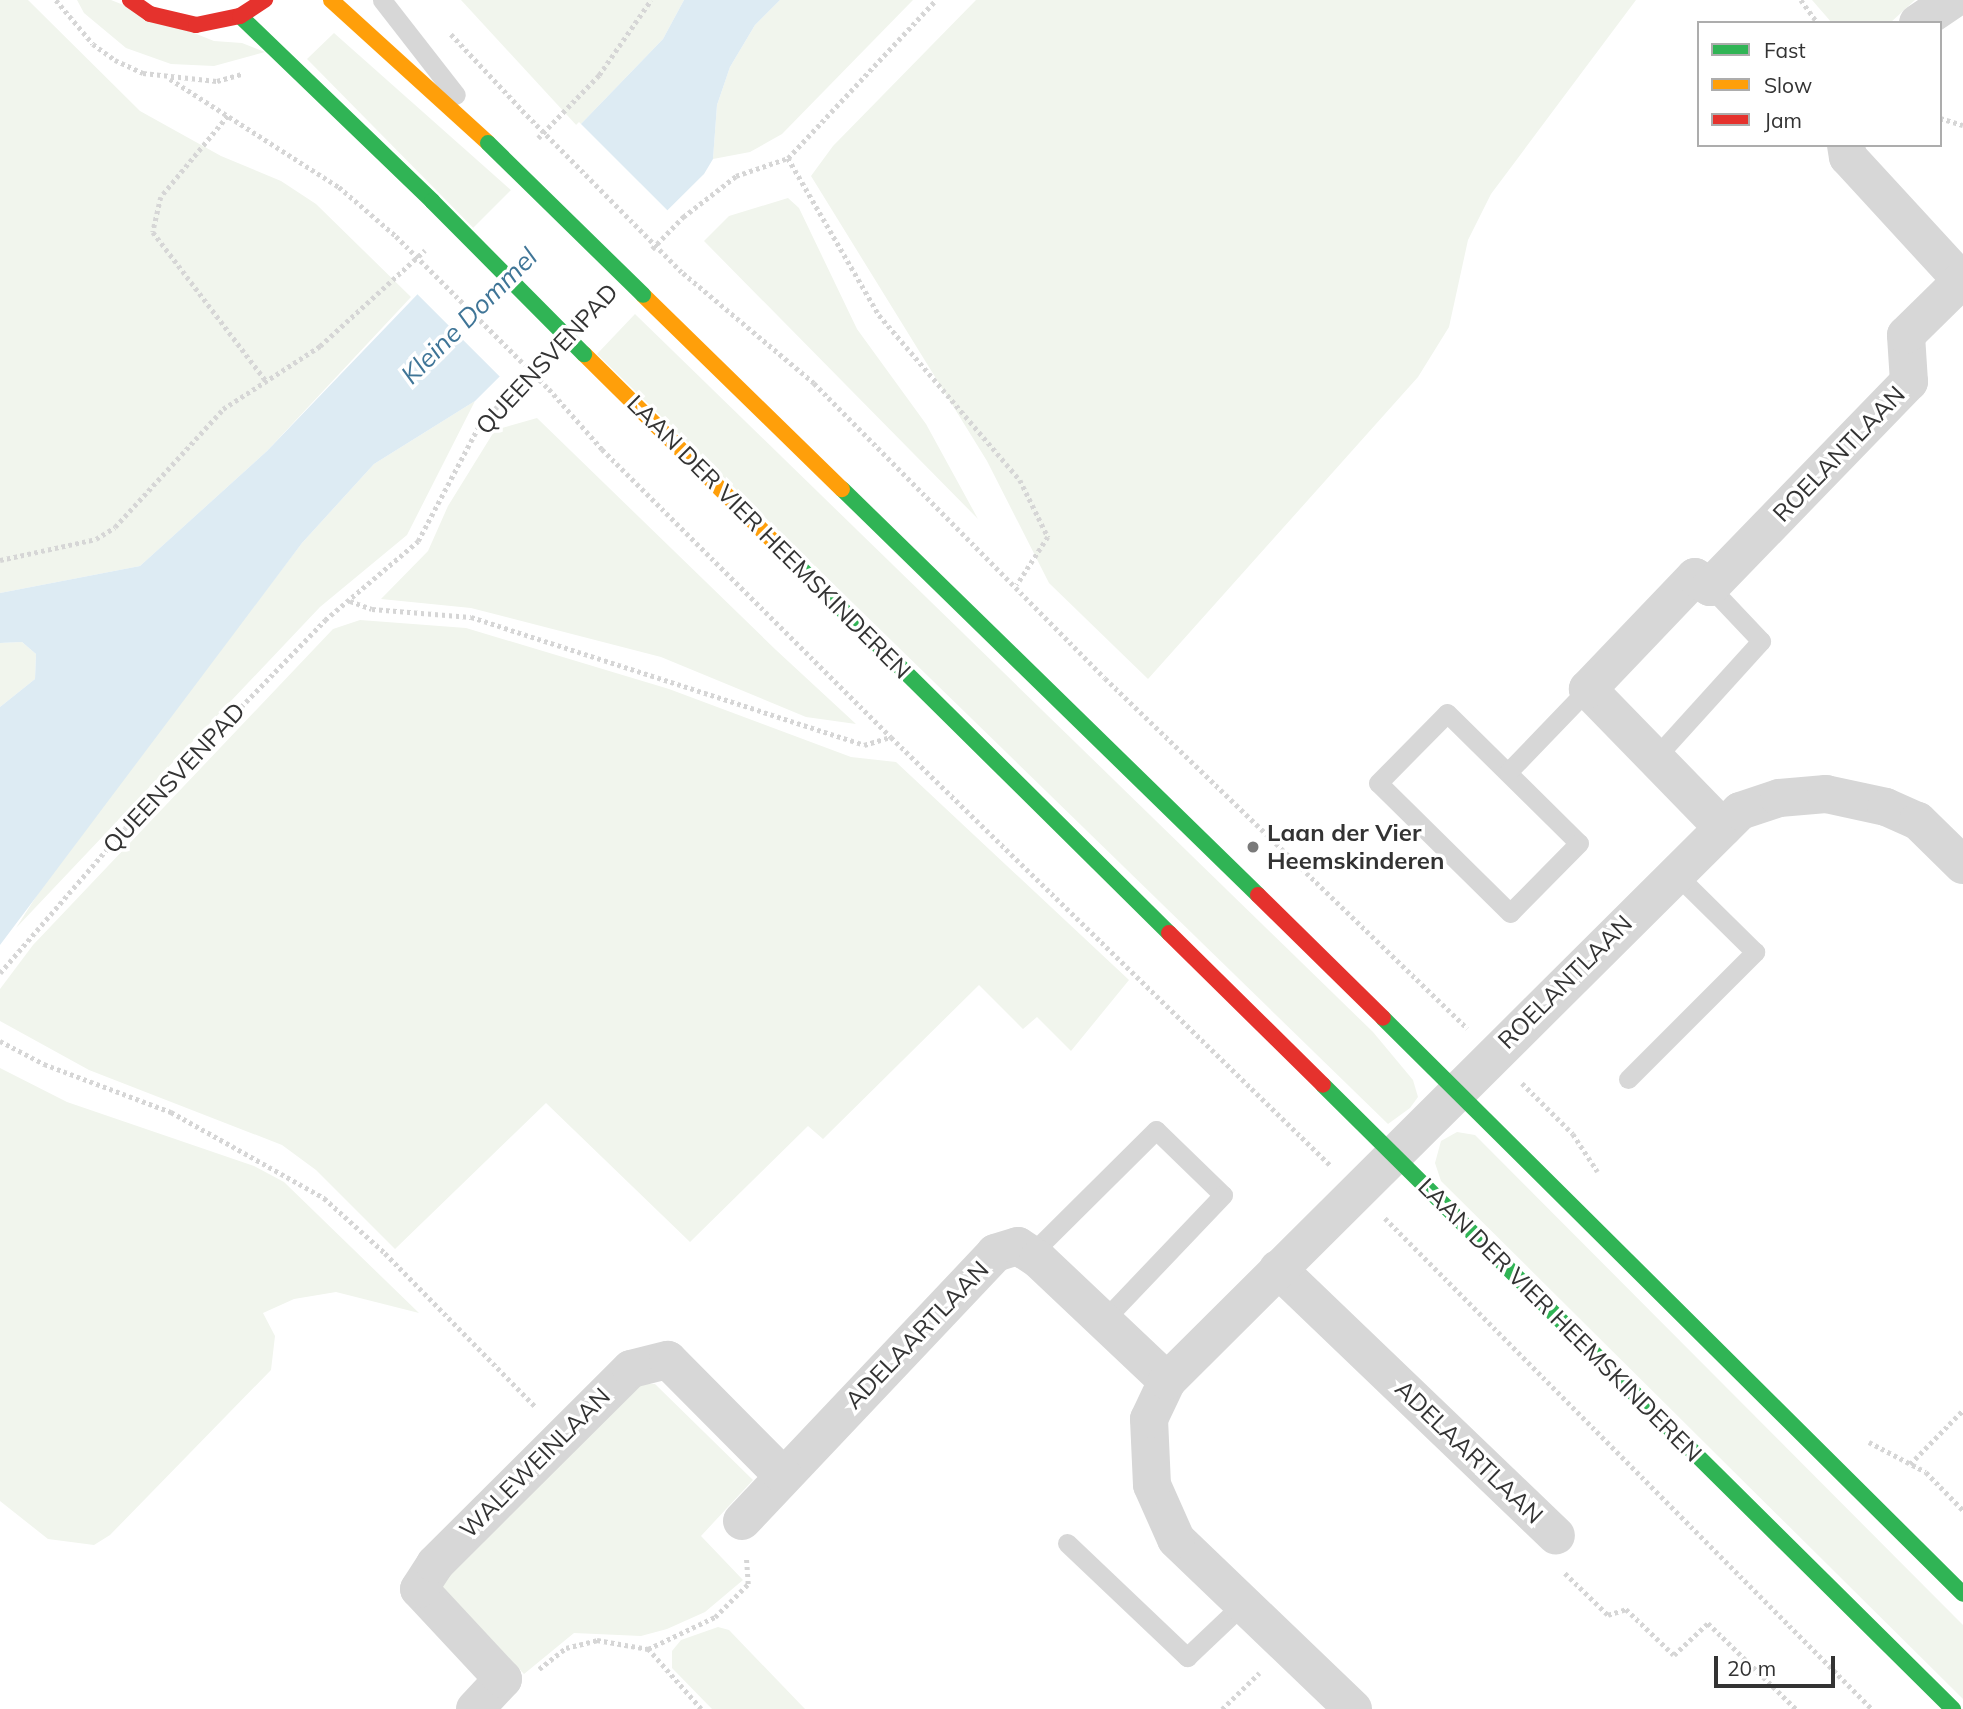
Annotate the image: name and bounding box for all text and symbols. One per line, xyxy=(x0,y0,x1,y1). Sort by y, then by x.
legend xyxy=(1697,21,1942,147)
text: Fast xyxy=(1764,37,1806,63)
text: Slow xyxy=(1764,72,1812,98)
text: Jam xyxy=(1764,107,1802,133)
water label: Kleine Dommel xyxy=(395,242,543,390)
street label: QUEENSVENPAD xyxy=(470,278,624,440)
street label: ROELANTLAAN xyxy=(1767,380,1911,528)
street label: LAAN DER VIER HEEMSKINDEREN xyxy=(621,389,917,685)
street label: QUEENSVENPAD xyxy=(97,697,251,859)
place label: Laan der Vier Heemskinderen xyxy=(1267,819,1444,875)
marker: Laan der Vier Heemskinderen xyxy=(1245,839,1261,855)
street label: ROELANTLAAN xyxy=(1492,909,1638,1055)
street label: LAAN DER VIER HEEMSKINDEREN xyxy=(1412,1172,1708,1468)
street label: ADELAARTLAAN xyxy=(839,1255,995,1415)
street label: ADELAARTLAAN xyxy=(1389,1374,1549,1530)
street label: WALEWEINLAAN xyxy=(454,1382,616,1544)
scale bar xyxy=(1718,1642,1839,1686)
text: 20 m xyxy=(1727,1655,1776,1681)

